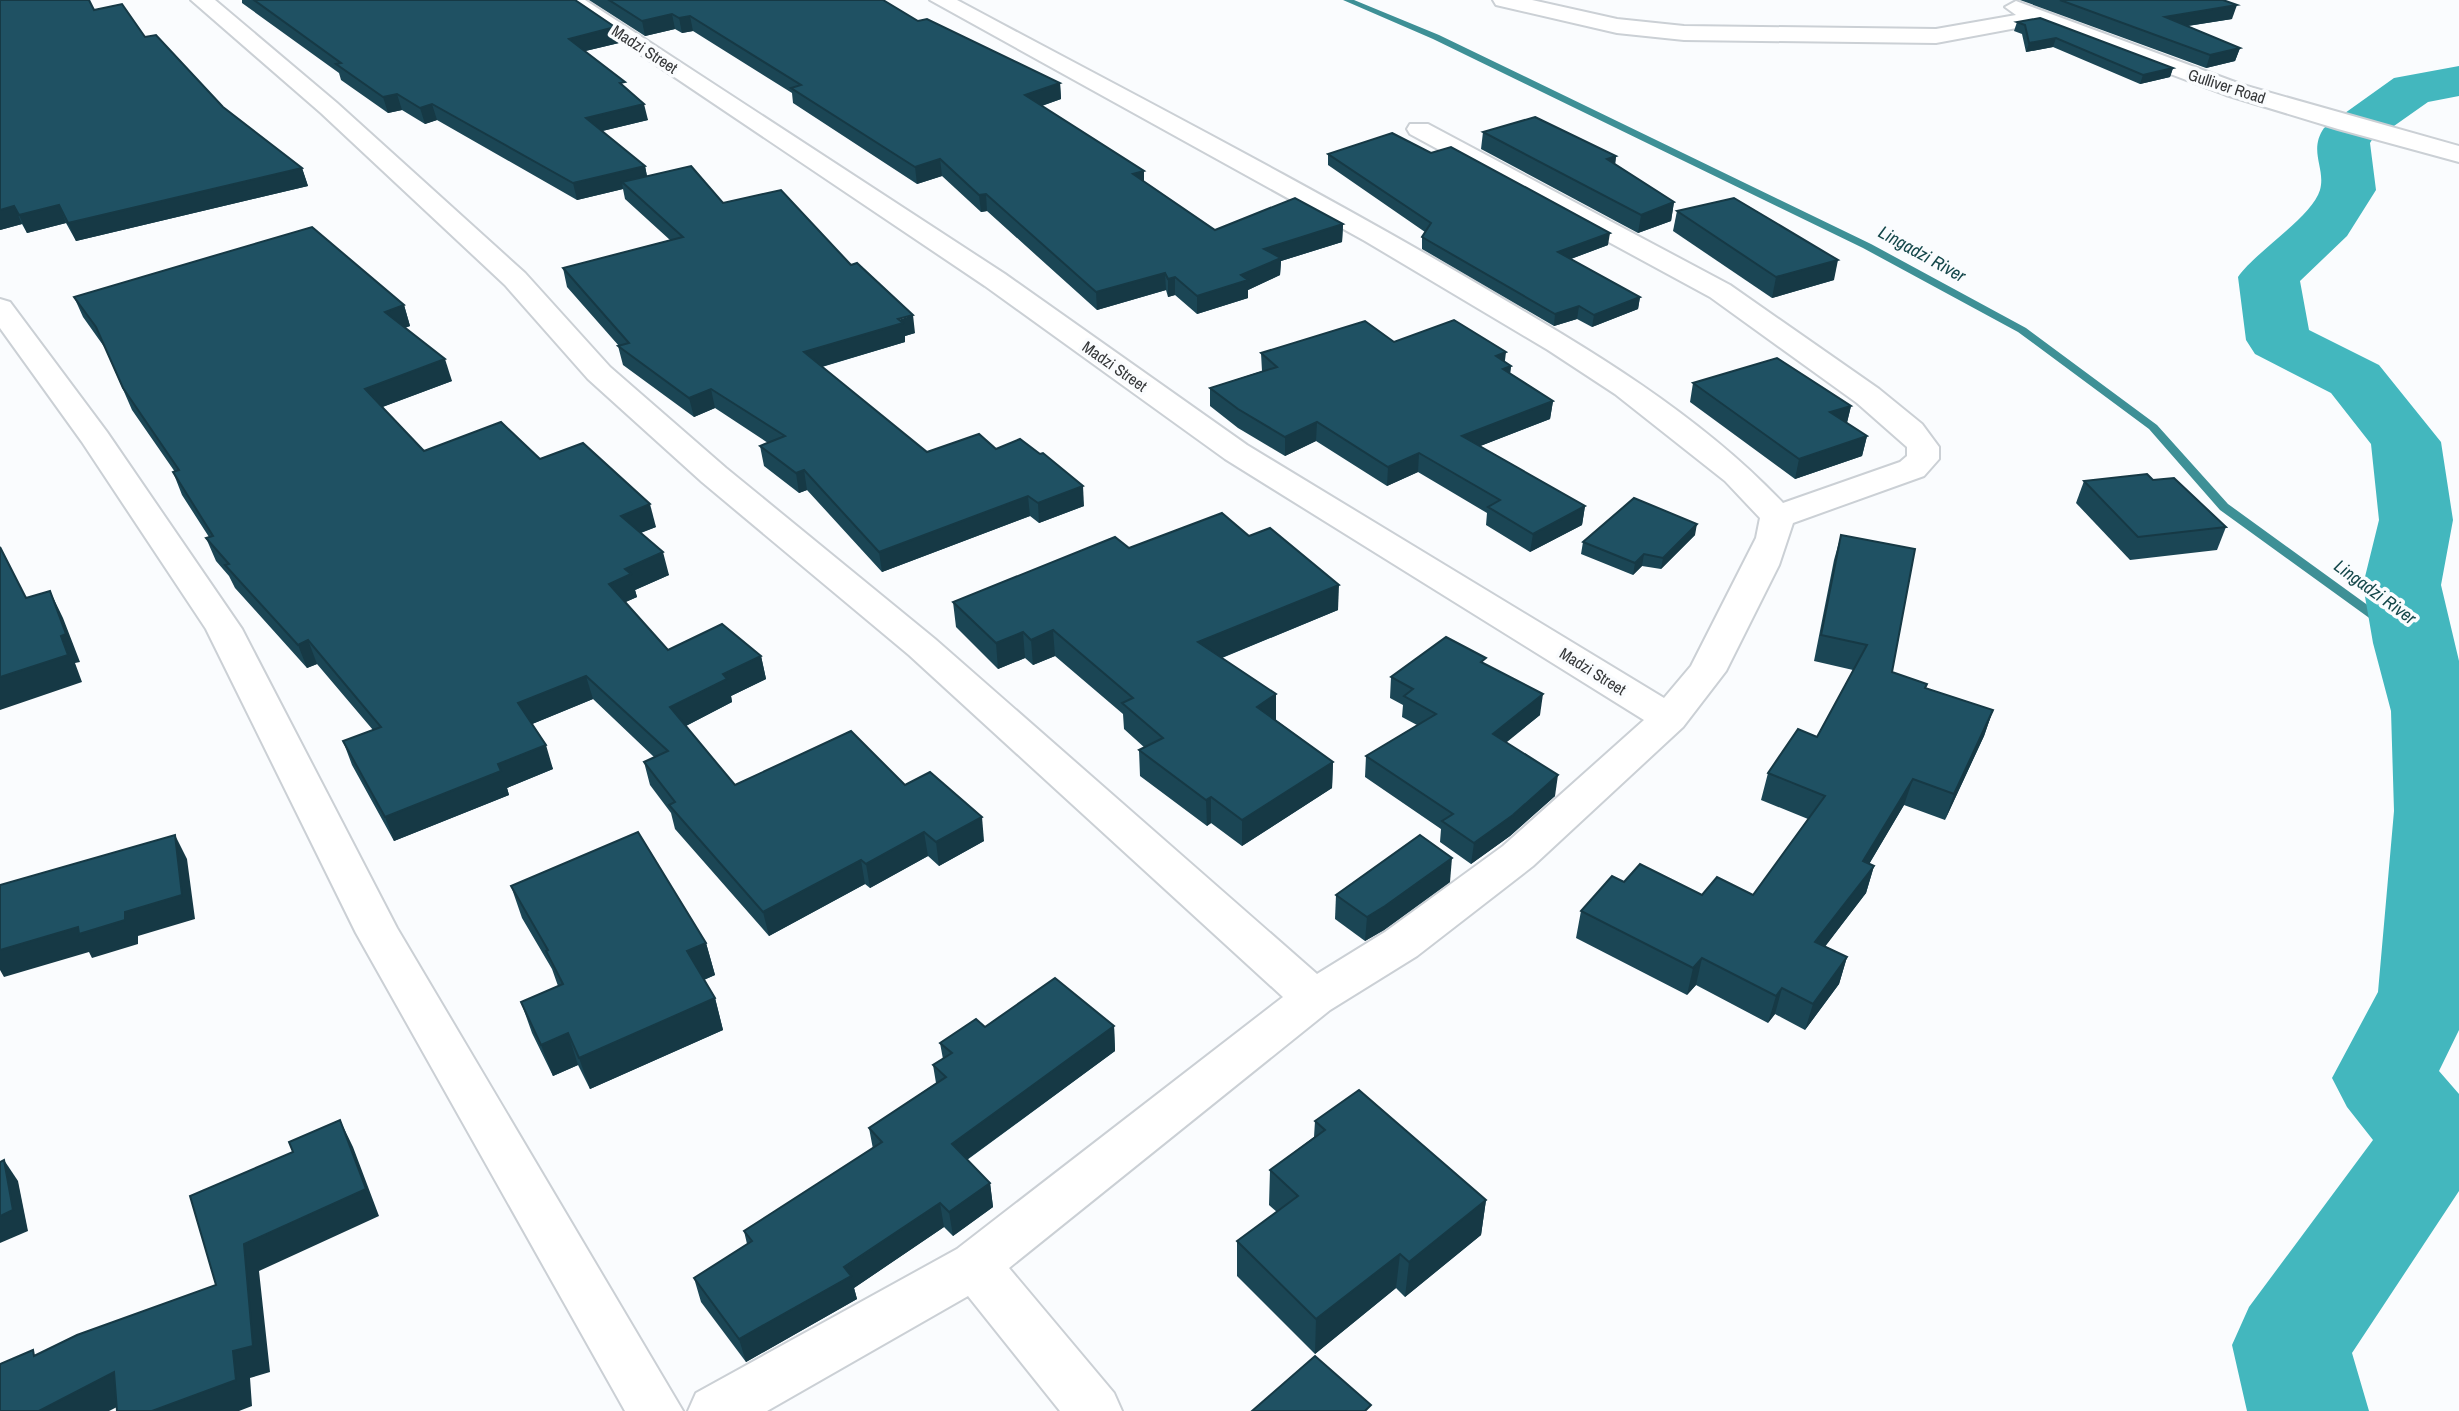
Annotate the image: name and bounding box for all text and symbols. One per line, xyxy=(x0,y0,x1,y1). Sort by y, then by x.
street label: Madzi Street xyxy=(608,20,682,79)
street label: Gulliver Road xyxy=(2185,63,2269,109)
water label: Lingadzi River xyxy=(1874,219,1971,288)
street label: Madzi Street xyxy=(1078,336,1152,397)
water label: Lingadzi River xyxy=(2329,553,2422,631)
street label: Madzi Street xyxy=(1556,642,1631,700)

